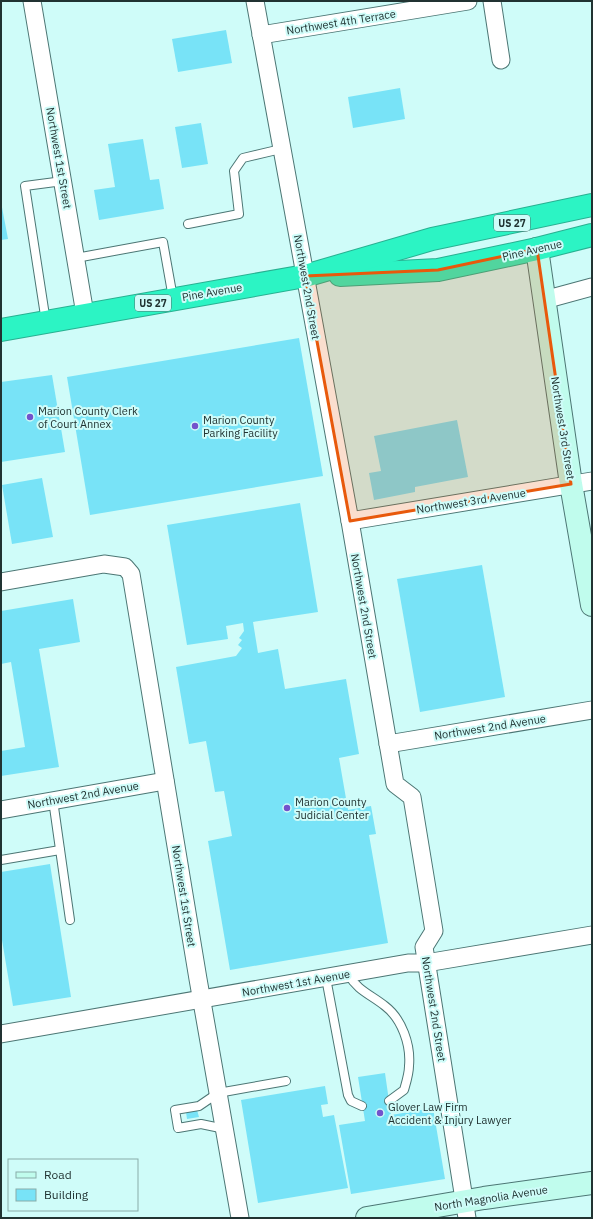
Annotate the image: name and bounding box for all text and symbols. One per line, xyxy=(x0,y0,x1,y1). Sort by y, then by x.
street label: Northwest 4th Terrace xyxy=(285,6,397,38)
street label: Northwest 1st Street xyxy=(43,106,75,210)
road number: US 27 xyxy=(494,215,530,231)
street label: Northwest 2nd Street xyxy=(291,233,323,341)
street label: Pine Avenue xyxy=(501,236,563,264)
street label: Pine Avenue xyxy=(181,280,243,304)
road number: US 27 xyxy=(135,295,171,311)
street label: Northwest 3rd Street xyxy=(548,376,578,481)
place label: Marion County Clerk of Court Annex xyxy=(38,404,138,431)
marker: Marion County Clerk of Court Annex xyxy=(25,412,35,422)
place label: Marion County Parking Facility xyxy=(203,413,278,440)
marker: Marion County Parking Facility xyxy=(190,421,200,431)
street label: Northwest 3rd Avenue xyxy=(415,485,527,517)
street label: Northwest 2nd Street xyxy=(348,552,380,660)
street label: Northwest 2nd Avenue xyxy=(433,711,547,743)
street label: Northwest 2nd Avenue xyxy=(26,778,140,812)
place label: Marion County Judicial Center xyxy=(295,795,369,822)
marker: Marion County Judicial Center xyxy=(282,803,292,813)
street label: Northwest 1st Street xyxy=(169,844,199,948)
street label: Northwest 2nd Street xyxy=(419,955,449,1063)
street label: Northwest 1st Avenue xyxy=(241,967,351,999)
place label: Glover Law Firm Accident & Injury Lawyer xyxy=(388,1100,511,1127)
marker: Glover Law Firm Accident & Injury Lawyer xyxy=(375,1108,385,1118)
legend xyxy=(8,1159,138,1211)
text: Road xyxy=(44,1167,72,1182)
street label: North Magnolia Avenue xyxy=(433,1182,549,1214)
text: Building xyxy=(44,1187,89,1202)

